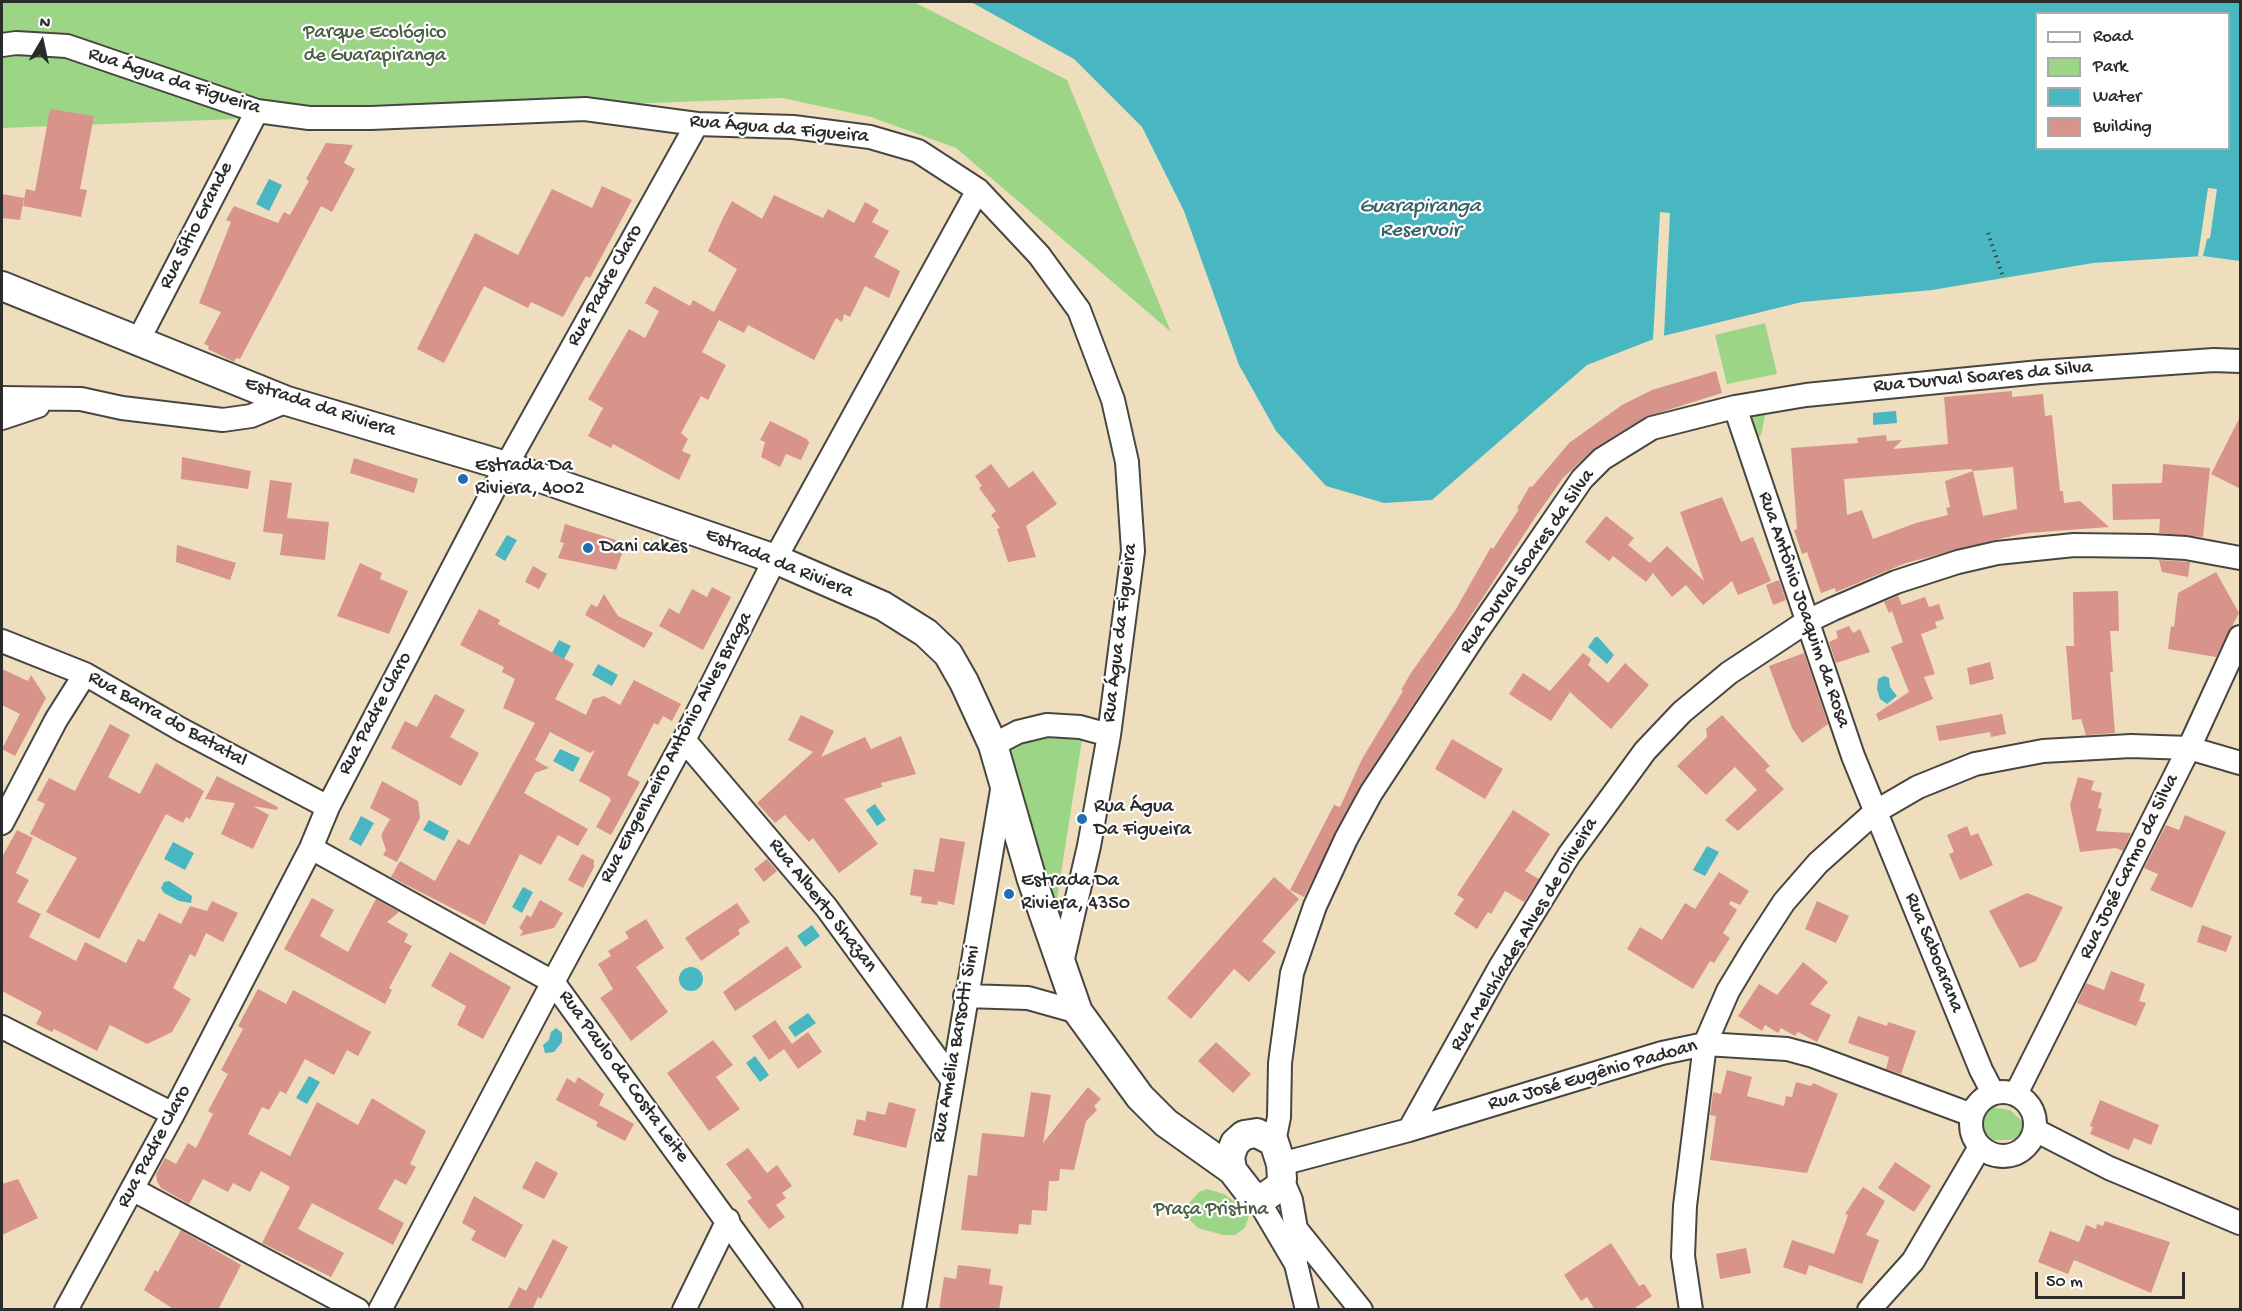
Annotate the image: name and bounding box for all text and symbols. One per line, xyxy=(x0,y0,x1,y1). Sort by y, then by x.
north arrow xyxy=(12,12,72,72)
legend xyxy=(2035,12,2230,150)
text: N xyxy=(38,14,52,34)
park label: Parque Ecológico de Guarapiranga xyxy=(304,22,446,69)
text: Road xyxy=(2093,27,2132,48)
street label: Rua Água da Figueira xyxy=(85,43,263,121)
text: Park xyxy=(2093,57,2127,78)
text: Water xyxy=(2093,87,2141,108)
street label: Rua Água da Figueira xyxy=(688,110,870,150)
text: Building xyxy=(2093,117,2152,138)
street label: Rua Sítio Grande xyxy=(155,159,239,293)
water label: Guarapiranga Reservoir xyxy=(1359,195,1481,245)
street label: Rua Padre Claro xyxy=(563,221,649,351)
street label: Rua Durval Soares da Silva xyxy=(1872,356,2094,400)
street label: Estrada da Riviera xyxy=(241,372,399,444)
place label: Estrada Da Riviera, 4002 xyxy=(475,455,584,502)
street label: Rua Durval Soares da Silva xyxy=(1455,465,1601,659)
marker: Estrada Da Riviera, 4002 xyxy=(456,472,470,486)
street label: Rua Antônio Joaquim da Rosa xyxy=(1751,489,1855,731)
street label: Estrada da Riviera xyxy=(701,523,857,605)
place label: Dani cakes xyxy=(600,536,687,560)
marker: Dani cakes xyxy=(581,541,595,555)
street label: Rua Água da Figueira xyxy=(1098,542,1144,724)
street label: Rua Engenheiro Antônio Alves Braga xyxy=(595,608,759,888)
street label: Rua Padre Claro xyxy=(334,649,418,779)
street label: Rua Barra do Batatal xyxy=(83,666,251,774)
street label: Rua José Carmo da Silva xyxy=(2075,771,2185,963)
place label: Rua Água Da Figueira xyxy=(1094,796,1191,843)
marker: Rua Água Da Figueira xyxy=(1075,812,1089,826)
street label: Rua Melchíades Alves de Oliveira xyxy=(1446,814,1604,1056)
street label: Rua Alberto Shazan xyxy=(762,834,882,978)
place label: Estrada Da Riviera, 4350 xyxy=(1021,870,1130,917)
marker: Estrada Da Riviera, 4350 xyxy=(1002,887,1016,901)
street label: Rua Saboarana xyxy=(1898,890,1968,1016)
street label: Rua Amélia Barsotti Simi xyxy=(928,943,986,1145)
street label: Rua Paulo da Costa Leite xyxy=(552,986,694,1168)
street label: Rua José Eugênio Padoan xyxy=(1486,1035,1700,1117)
street label: Rua Padre Claro xyxy=(113,1082,197,1212)
park label: Praça Pristina xyxy=(1154,1199,1268,1223)
scale bar xyxy=(2038,1260,2188,1298)
text: 50 m xyxy=(2046,1272,2083,1293)

